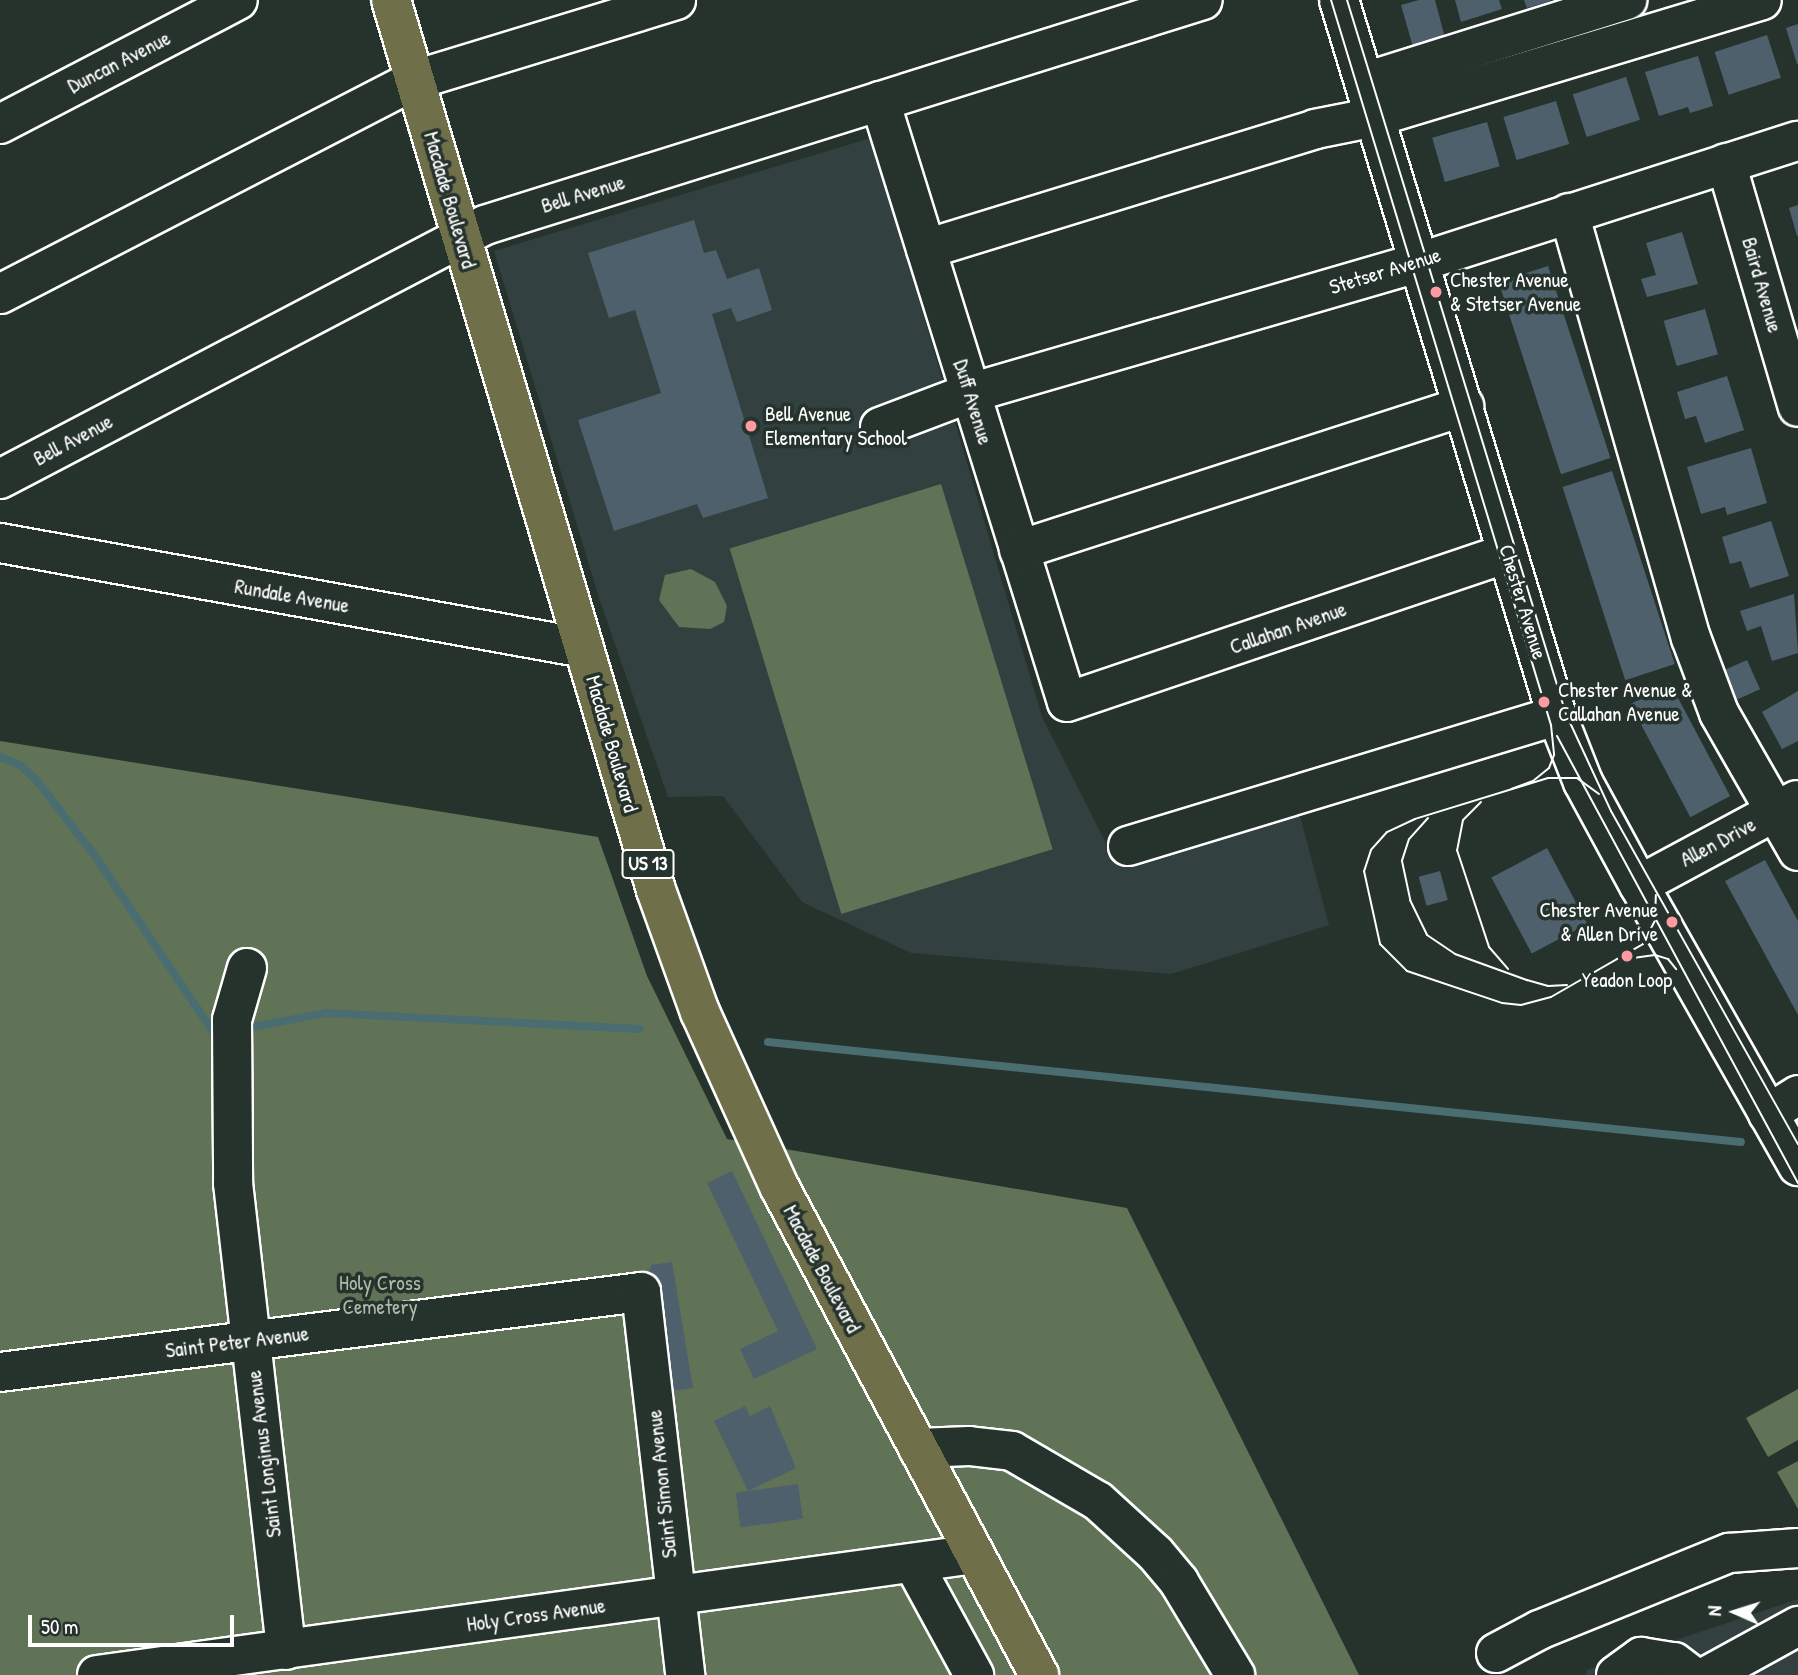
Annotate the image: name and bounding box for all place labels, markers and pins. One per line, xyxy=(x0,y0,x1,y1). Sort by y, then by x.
place label: Chester Avenue & Stetser Avenue xyxy=(1450,267,1581,317)
marker: Chester Avenue & Stetser Avenue xyxy=(1428,284,1444,300)
place label: Bell Avenue Elementary School xyxy=(765,401,907,451)
marker: Bell Avenue Elementary School xyxy=(743,418,759,434)
place label: Chester Avenue & Callahan Avenue xyxy=(1558,677,1692,727)
marker: Chester Avenue & Callahan Avenue xyxy=(1536,694,1552,710)
place label: Chester Avenue & Allen Drive xyxy=(1539,897,1658,947)
marker: Chester Avenue & Allen Drive xyxy=(1664,914,1680,930)
marker: Yeadon Loop xyxy=(1619,948,1635,964)
place label: Yeadon Loop xyxy=(1582,967,1672,993)

